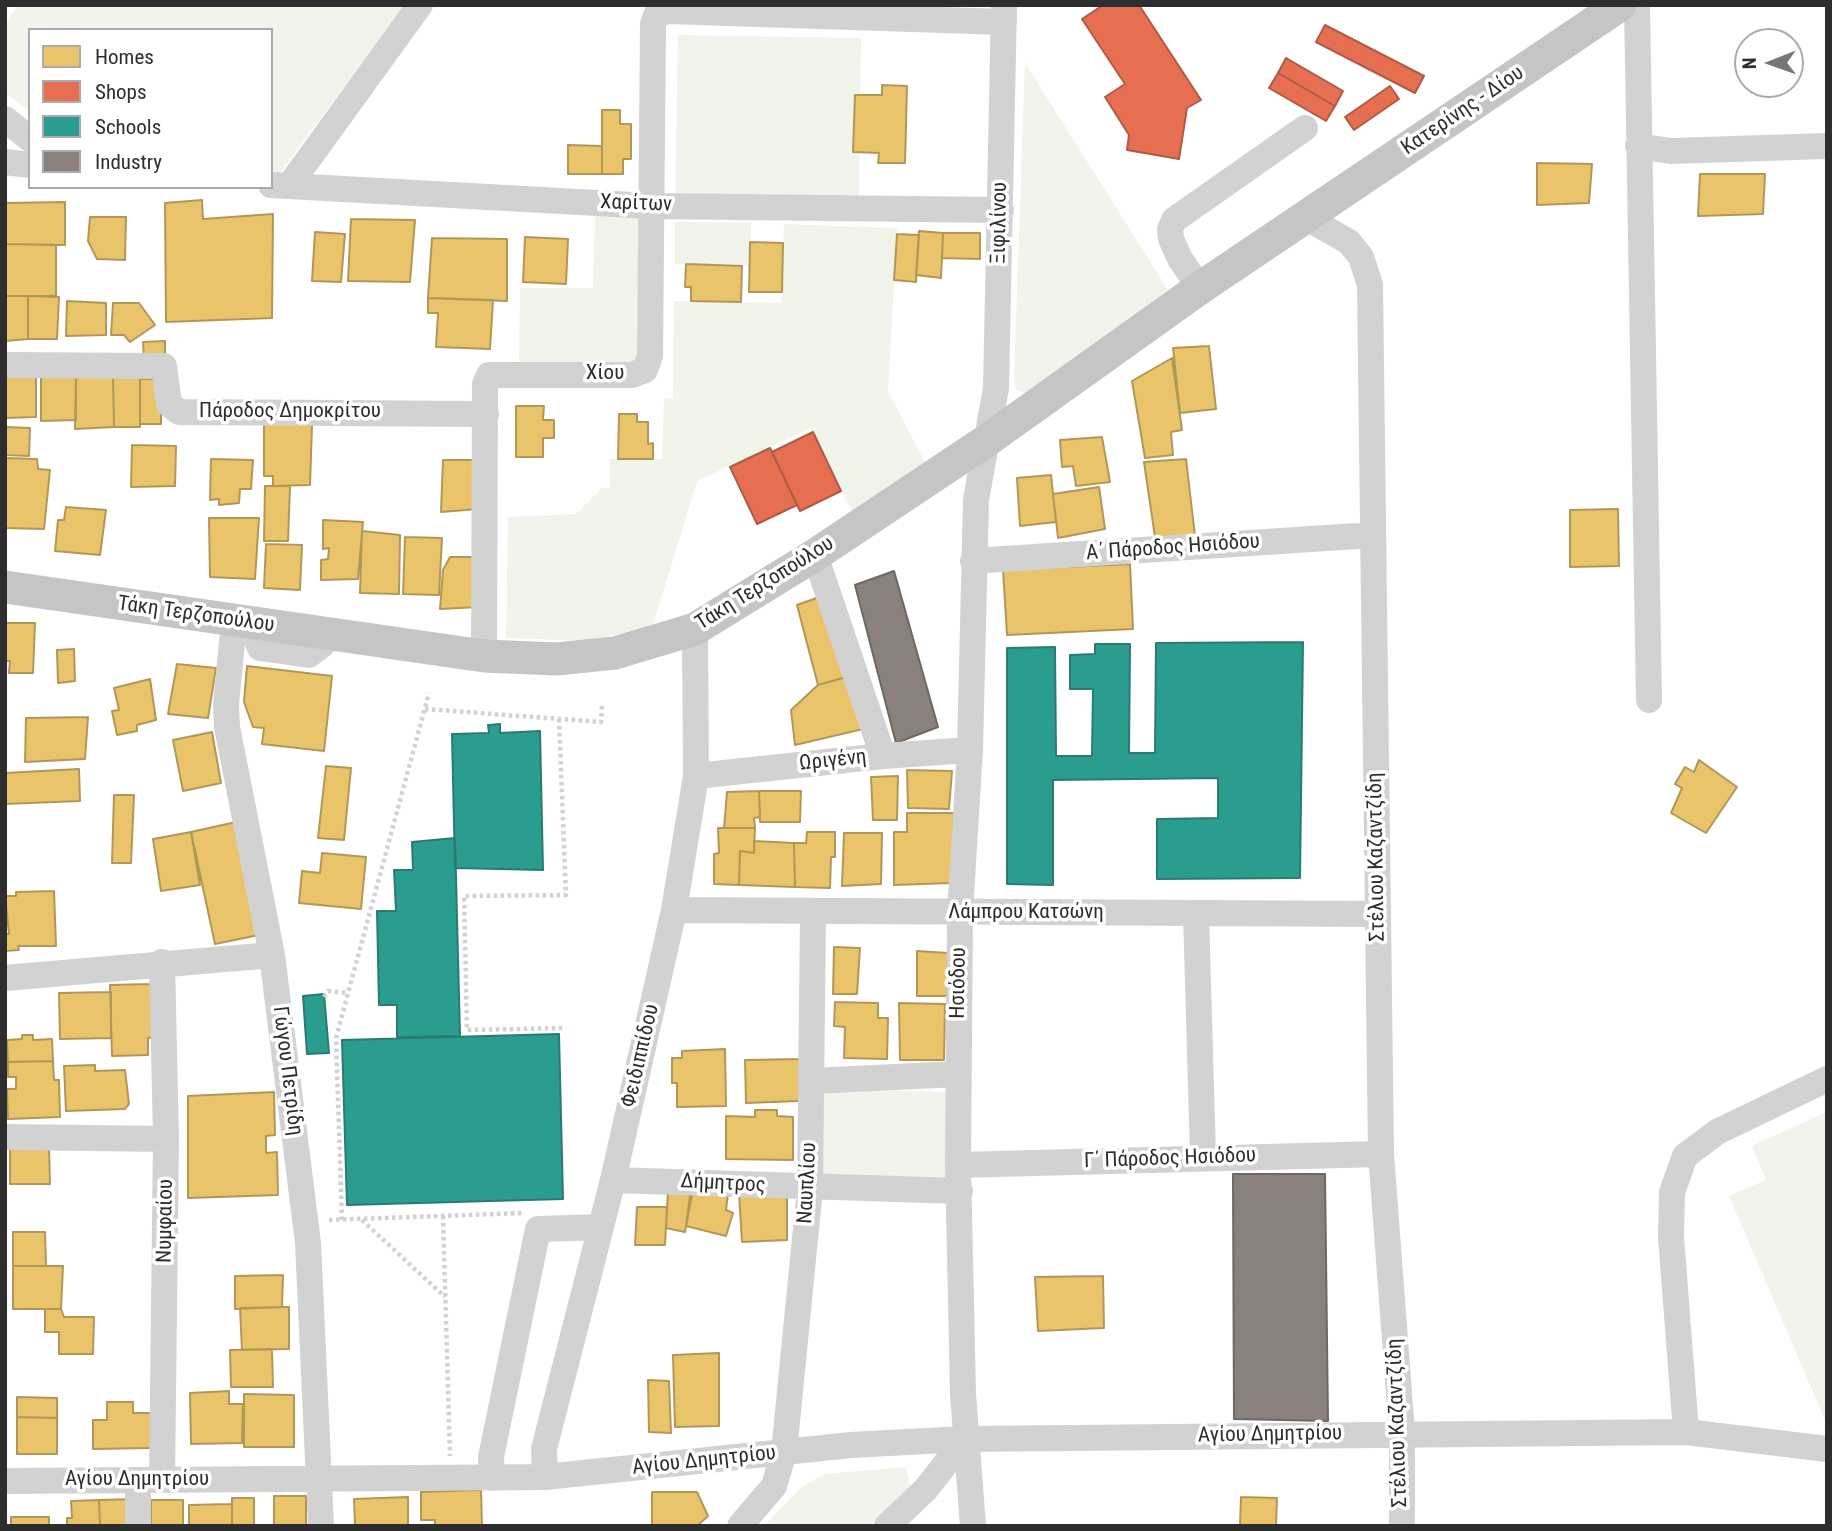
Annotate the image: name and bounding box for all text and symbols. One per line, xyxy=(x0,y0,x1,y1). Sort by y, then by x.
legend xyxy=(28,28,273,189)
north arrow xyxy=(1734,28,1804,98)
text: Homes xyxy=(95,45,154,69)
text: N xyxy=(1738,57,1761,69)
street label: Κατερίνης - Δίου xyxy=(1397,61,1529,161)
text: Shops xyxy=(95,80,147,104)
text: Schools xyxy=(95,115,161,139)
text: Industry xyxy=(95,150,162,174)
street label: Ξιφιλίνου xyxy=(987,182,1013,264)
street label: Χαρίτων xyxy=(600,190,672,218)
street label: Χίου xyxy=(586,361,624,387)
street label: Πάροδος Δημοκρίτου xyxy=(199,399,381,425)
street label: Α΄ Πάροδος Ησιόδου xyxy=(1085,529,1261,567)
street label: Τάκη Τερζοπούλου xyxy=(691,531,839,637)
street label: Τάκη Τερζοπούλου xyxy=(116,592,276,638)
street label: Ωριγένη xyxy=(798,745,868,777)
street label: Στέλιου Καζαντζίδη xyxy=(1363,772,1391,942)
street label: Λάμπρου Κατσώνη xyxy=(948,900,1104,926)
street label: Ησιόδου xyxy=(946,947,972,1019)
street label: Φειδιππίδου xyxy=(617,1002,665,1110)
street label: Γώγου Πετρίδη xyxy=(267,1005,307,1137)
street label: Ναυπλίου xyxy=(793,1142,823,1224)
street label: Γ΄ Πάροδος Ησιόδου xyxy=(1084,1143,1256,1175)
street label: Δήμητρος xyxy=(680,1169,766,1199)
street label: Νυμφαίου xyxy=(153,1179,179,1263)
street label: Στέλιου Καζαντζίδη xyxy=(1382,1338,1414,1508)
street label: Αγίου Δημητρίου xyxy=(1198,1421,1342,1449)
street label: Αγίου Δημητρίου xyxy=(631,1441,777,1481)
street label: Αγίου Δημητρίου xyxy=(65,1467,209,1493)

